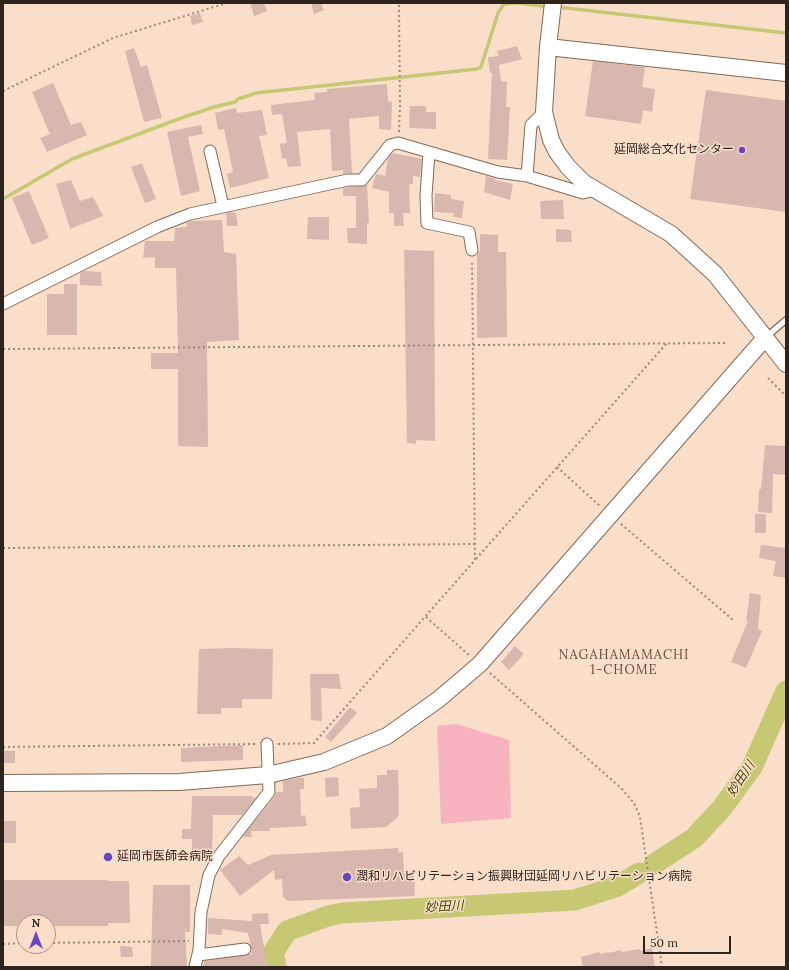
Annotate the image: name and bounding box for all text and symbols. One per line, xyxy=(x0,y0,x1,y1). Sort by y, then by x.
place label: 延岡総合文化センター xyxy=(614,143,734,157)
marker: 延岡総合文化センター xyxy=(737,145,747,155)
district label: NAGAHAMAMACHI 1-CHOME xyxy=(559,647,689,678)
water label: 妙田川 xyxy=(724,758,758,800)
place label: 延岡市医師会病院 xyxy=(117,850,213,864)
marker: 延岡市医師会病院 xyxy=(102,851,114,863)
place label: 潤和リハビリテーション振興財団延岡リハビリテーション病院 xyxy=(356,870,692,884)
marker: 潤和リハビリテーション振興財団延岡リハビリテーション病院 xyxy=(341,871,353,883)
water label: 妙田川 xyxy=(424,898,464,916)
north arrow xyxy=(16,914,56,954)
text: N xyxy=(32,916,40,930)
scale bar xyxy=(645,928,733,954)
text: 50 m xyxy=(650,935,678,950)

